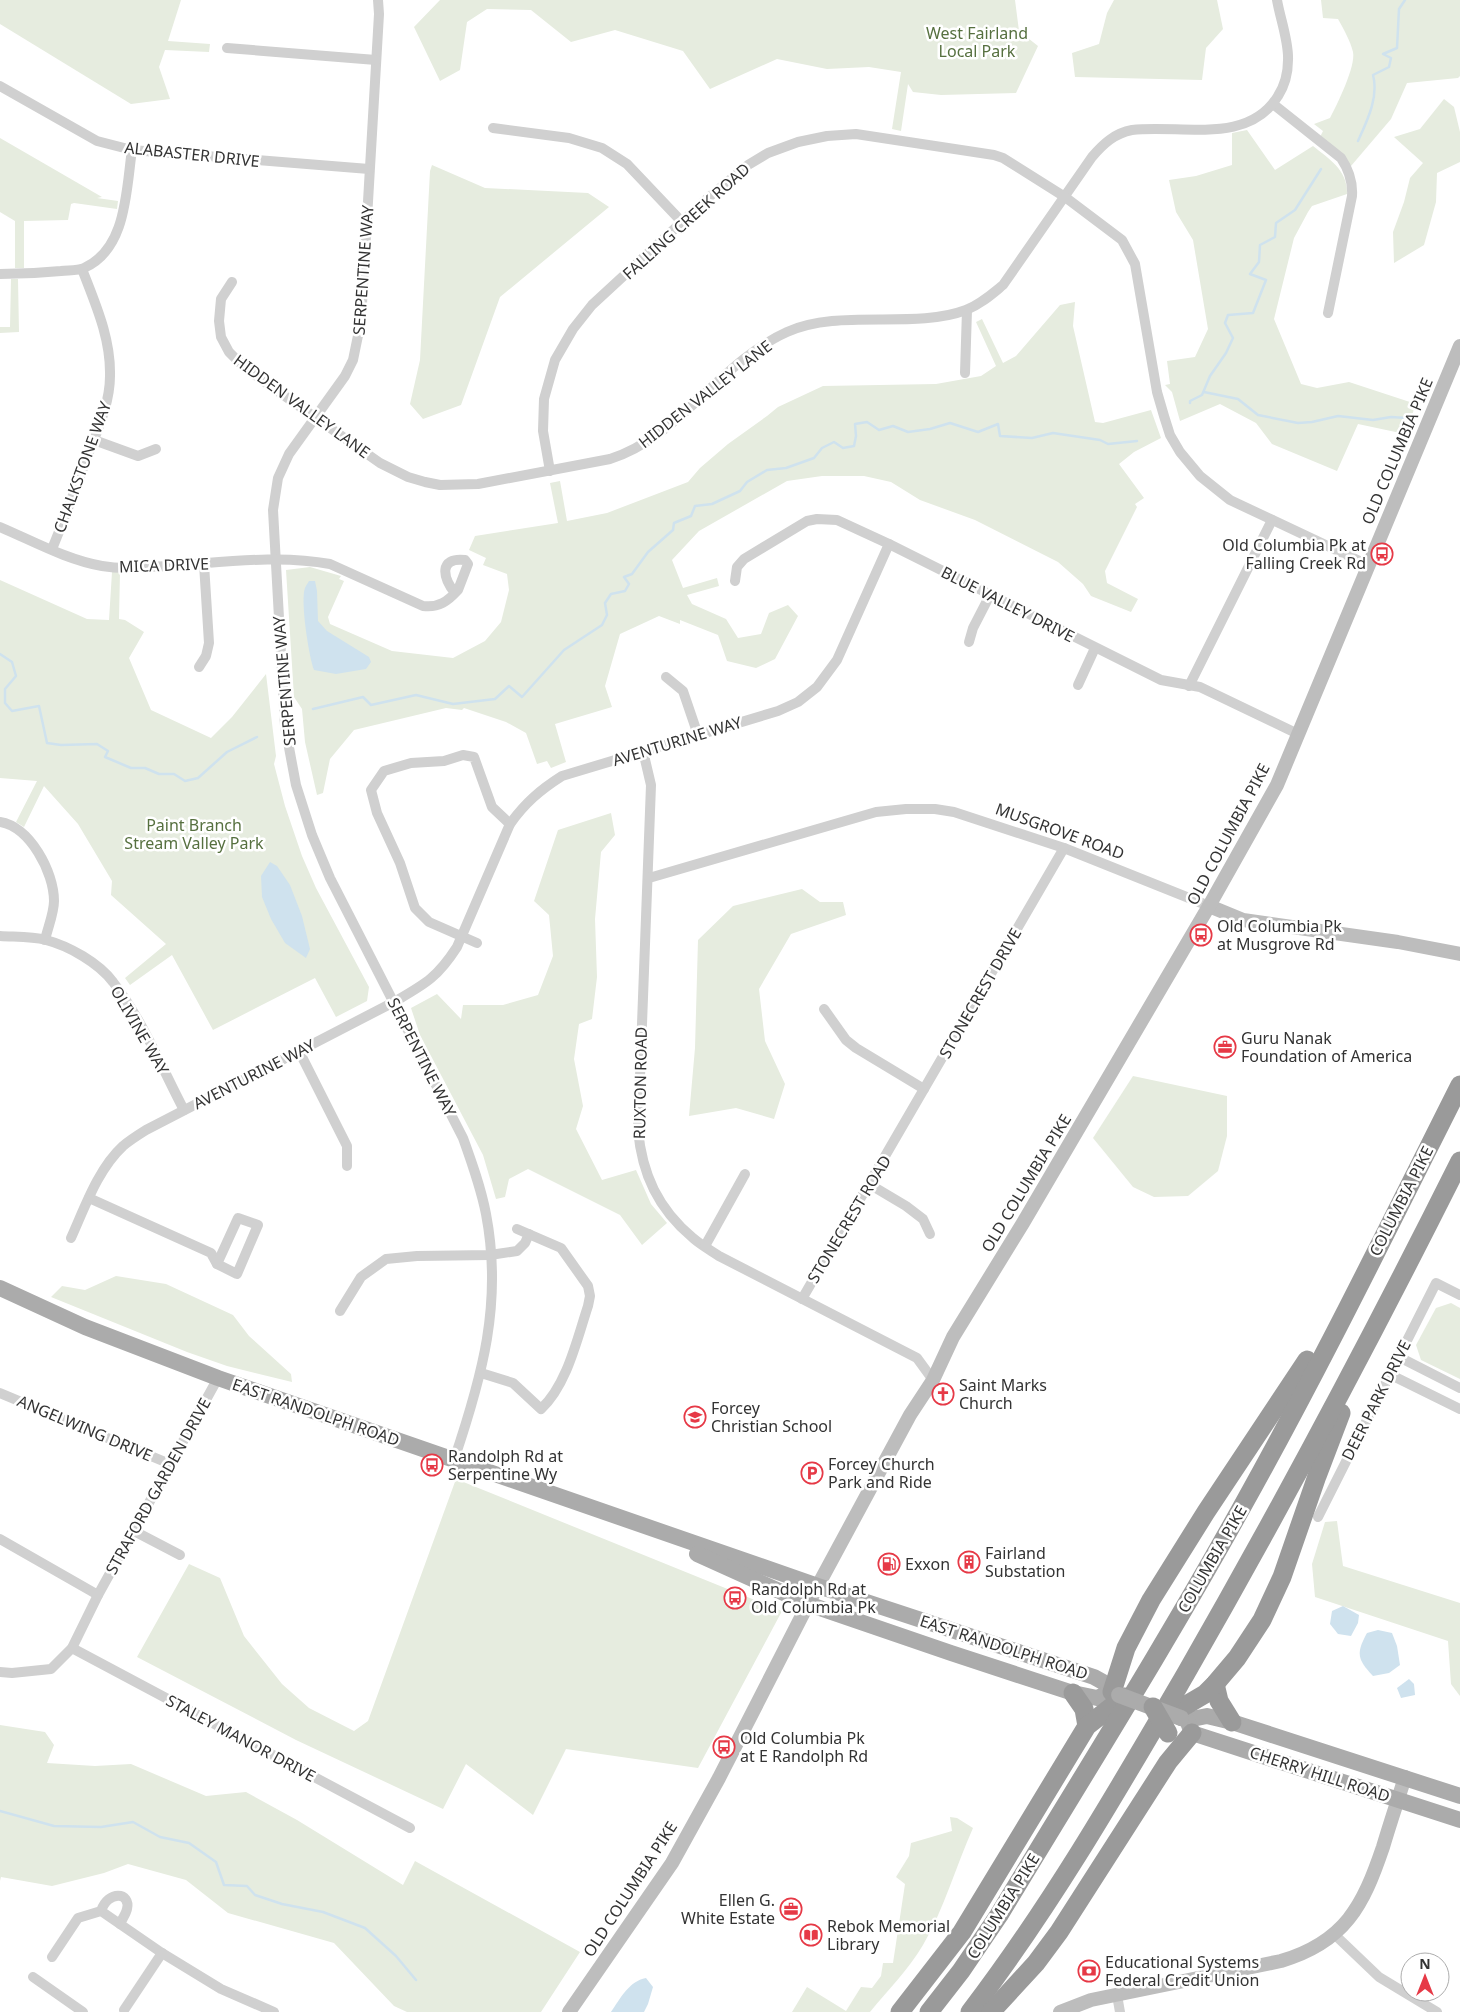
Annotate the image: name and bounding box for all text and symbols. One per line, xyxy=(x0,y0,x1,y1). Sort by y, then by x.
park label: West Fairland Local Park xyxy=(926,22,1028,62)
street label: ALABASTER DRIVE xyxy=(123,136,261,172)
street label: FALLING CREEK ROAD xyxy=(618,158,754,284)
street label: SERPENTINE WAY xyxy=(347,203,379,336)
street label: HIDDEN VALLEY LANE xyxy=(634,335,776,453)
street label: HIDDEN VALLEY LANE xyxy=(229,349,375,463)
street label: OLD COLUMBIA PIKE xyxy=(1356,374,1438,528)
street label: CHALKSTONE WAY xyxy=(48,397,116,536)
place label: Old Columbia Pk at Falling Creek Rd xyxy=(1222,534,1366,574)
bus stop icon: Old Columbia Pk at Falling Creek Rd xyxy=(1370,542,1394,566)
street label: MICA DRIVE xyxy=(119,552,209,578)
street label: BLUE VALLEY DRIVE xyxy=(938,561,1078,647)
street label: SERPENTINE WAY xyxy=(267,614,301,747)
street label: AVENTURINE WAY xyxy=(610,711,745,771)
street label: OLD COLUMBIA PIKE xyxy=(1181,759,1275,909)
street label: MUSGROVE ROAD xyxy=(993,797,1127,865)
park label: Paint Branch Stream Valley Park xyxy=(124,814,264,854)
place label: Old Columbia Pk at Musgrove Rd xyxy=(1217,915,1342,955)
bus stop icon: Old Columbia Pk at Musgrove Rd xyxy=(1189,923,1213,947)
street label: STONECREST DRIVE xyxy=(934,924,1026,1062)
street label: OLIVINE WAY xyxy=(106,982,175,1079)
street label: SERPENTINE WAY xyxy=(383,994,462,1121)
street label: RUXTON ROAD xyxy=(628,1027,652,1139)
place label: Guru Nanak Foundation of America xyxy=(1241,1027,1412,1067)
street label: AVENTURINE WAY xyxy=(189,1033,320,1114)
office icon: Guru Nanak Foundation of America xyxy=(1213,1035,1237,1059)
street label: OLD COLUMBIA PIKE xyxy=(976,1110,1076,1256)
street label: COLUMBIA PIKE xyxy=(1364,1142,1438,1260)
street label: STONECREST ROAD xyxy=(802,1151,896,1287)
street label: DEER PARK DRIVE xyxy=(1336,1336,1416,1464)
street label: EAST RANDOLPH ROAD xyxy=(229,1373,403,1451)
place label: Saint Marks Church xyxy=(959,1374,1047,1414)
church icon: Saint Marks Church xyxy=(931,1382,955,1406)
street label: ANGELWING DRIVE xyxy=(14,1390,156,1466)
street label: STRAFORD GARDEN DRIVE xyxy=(100,1394,216,1578)
place label: Forcey Christian School xyxy=(711,1397,832,1437)
school or university icon: Forcey Christian School xyxy=(683,1405,707,1429)
place label: Randolph Rd at Serpentine Wy xyxy=(448,1445,563,1485)
bus stop icon: Randolph Rd at Serpentine Wy xyxy=(420,1453,444,1477)
place label: Forcey Church Park and Ride xyxy=(828,1453,935,1493)
parking icon: Forcey Church Park and Ride xyxy=(800,1461,824,1485)
street label: COLUMBIA PIKE xyxy=(1172,1501,1252,1617)
place label: Fairland Substation xyxy=(985,1542,1065,1582)
building icon: Fairland Substation xyxy=(957,1550,981,1574)
fuel station icon: Exxon xyxy=(877,1552,901,1576)
place label: Exxon xyxy=(905,1553,950,1575)
place label: Randolph Rd at Old Columbia Pk xyxy=(751,1578,876,1618)
bus stop icon: Randolph Rd at Old Columbia Pk xyxy=(723,1586,747,1610)
street label: EAST RANDOLPH ROAD xyxy=(917,1609,1091,1685)
street label: STALEY MANOR DRIVE xyxy=(162,1689,320,1787)
place label: Old Columbia Pk at E Randolph Rd xyxy=(740,1727,868,1767)
bus stop icon: Old Columbia Pk at E Randolph Rd xyxy=(712,1735,736,1759)
street label: CHERRY HILL ROAD xyxy=(1247,1741,1393,1807)
street label: OLD COLUMBIA PIKE xyxy=(578,1817,682,1961)
street label: COLUMBIA PIKE xyxy=(962,1849,1044,1963)
place label: Ellen G. White Estate xyxy=(681,1889,775,1929)
office icon: Ellen G. White Estate xyxy=(779,1897,803,1921)
place label: Rebok Memorial Library xyxy=(827,1915,950,1955)
library icon: Rebok Memorial Library xyxy=(799,1923,823,1947)
place label: Educational Systems Federal Credit Union xyxy=(1105,1951,1259,1991)
north arrow xyxy=(1400,1952,1450,2002)
text: N xyxy=(1419,1954,1431,1973)
bank icon: Educational Systems Federal Credit Union xyxy=(1077,1959,1101,1983)

